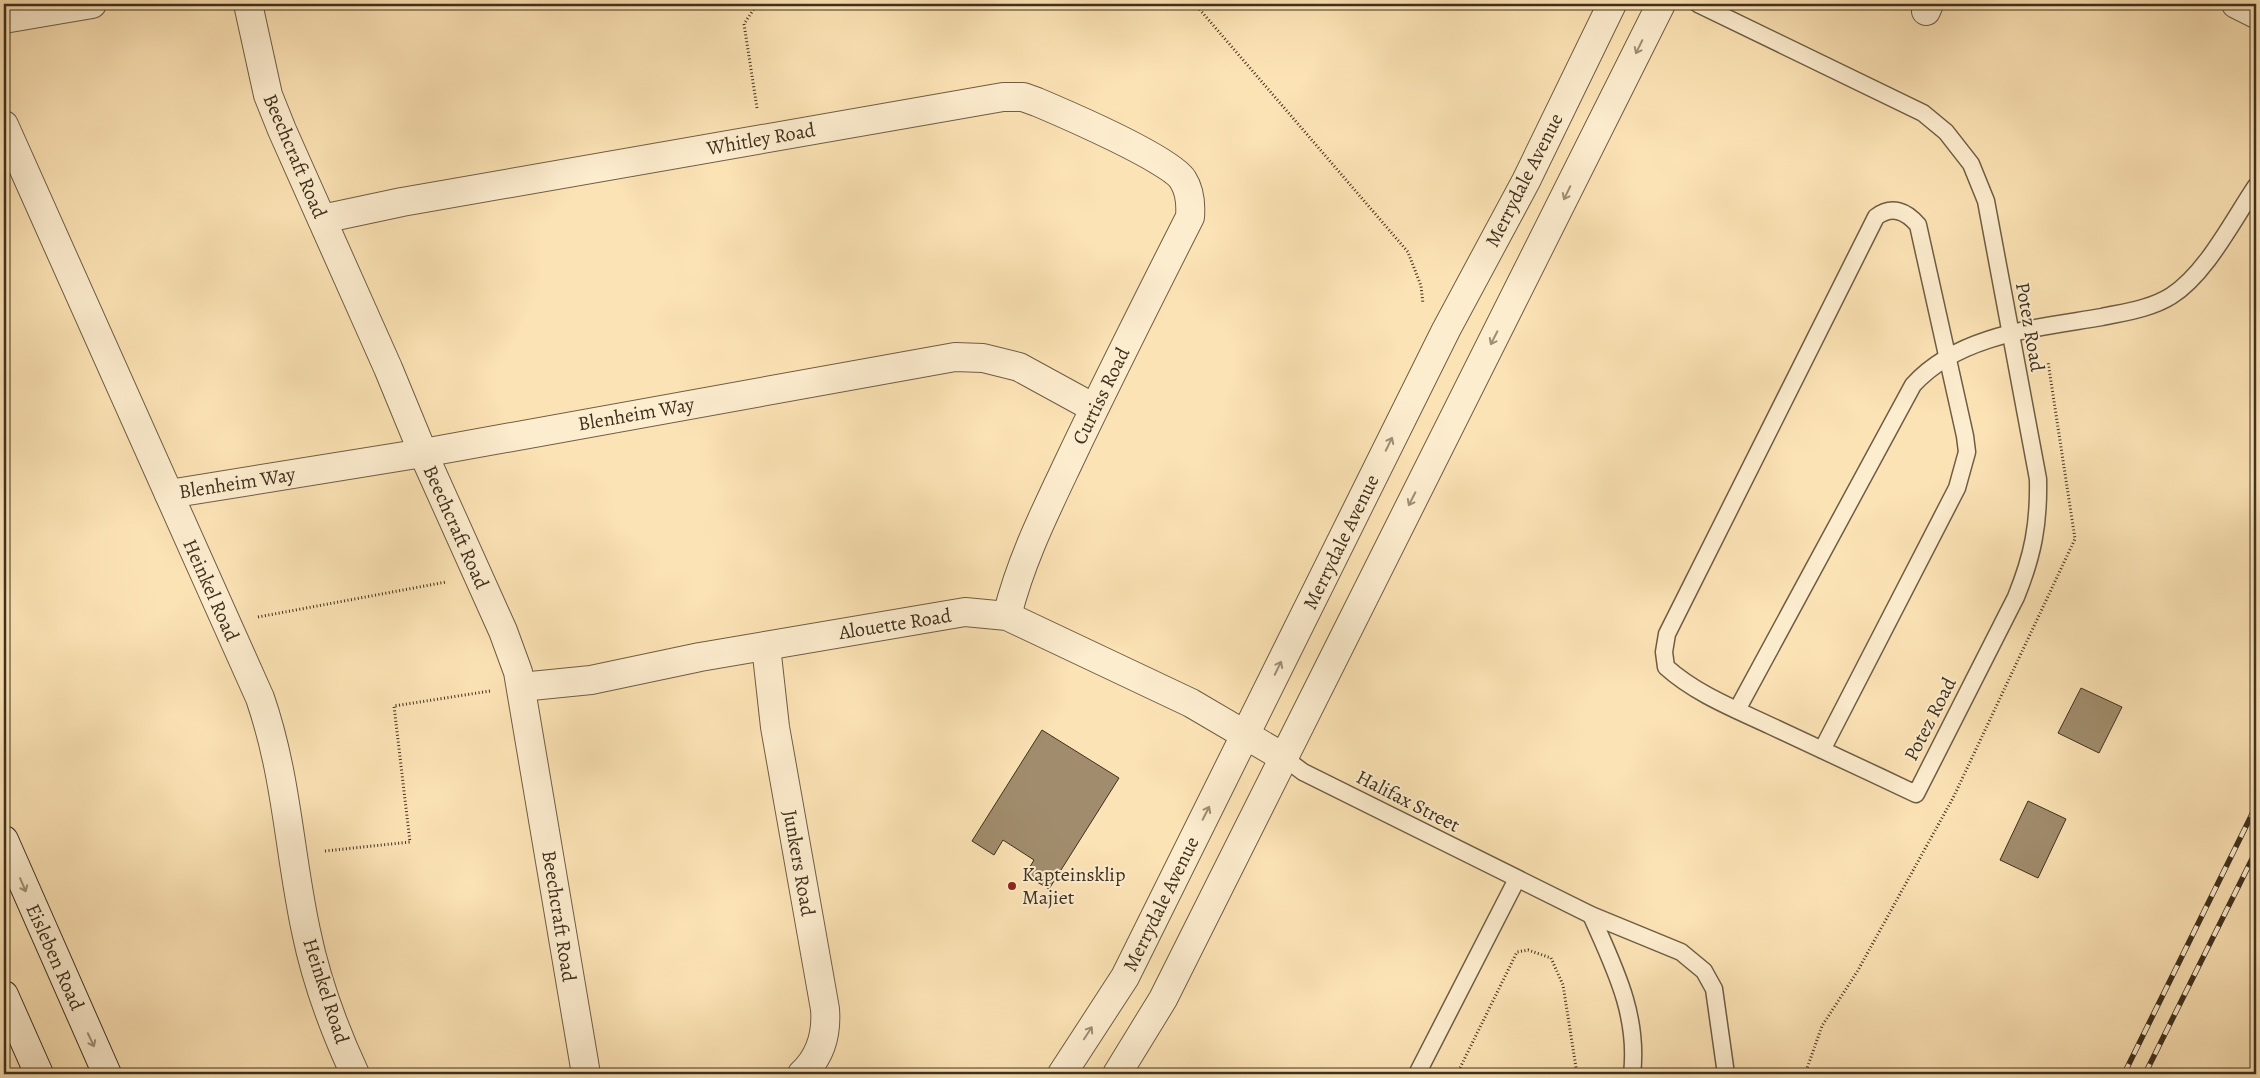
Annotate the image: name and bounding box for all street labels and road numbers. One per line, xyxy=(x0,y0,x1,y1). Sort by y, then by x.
street label: Beechcraft Road xyxy=(257,90,333,223)
street label: Merrydale Avenue xyxy=(1479,108,1569,252)
street label: Whitley Road xyxy=(704,116,818,162)
street label: Potez Road xyxy=(2009,280,2051,374)
street label: Curtiss Road xyxy=(1066,343,1136,449)
street label: Blenheim Way xyxy=(576,390,697,437)
street label: Blenheim Way xyxy=(177,460,298,506)
street label: Beechcraft Road xyxy=(417,461,495,593)
street label: Merrydale Avenue xyxy=(1297,470,1385,614)
street label: Heinkel Road xyxy=(176,535,246,646)
street label: Alouette Road xyxy=(836,602,953,646)
street label: Potez Road xyxy=(1897,672,1963,765)
street label: Halifax Street xyxy=(1352,763,1465,839)
street label: Junkers Road xyxy=(776,808,822,919)
street label: Merrydale Avenue xyxy=(1117,832,1205,976)
street label: Beechcraft Road xyxy=(535,848,583,984)
street label: Eisleben Road xyxy=(19,899,91,1015)
street label: Heinkel Road xyxy=(296,935,356,1047)

